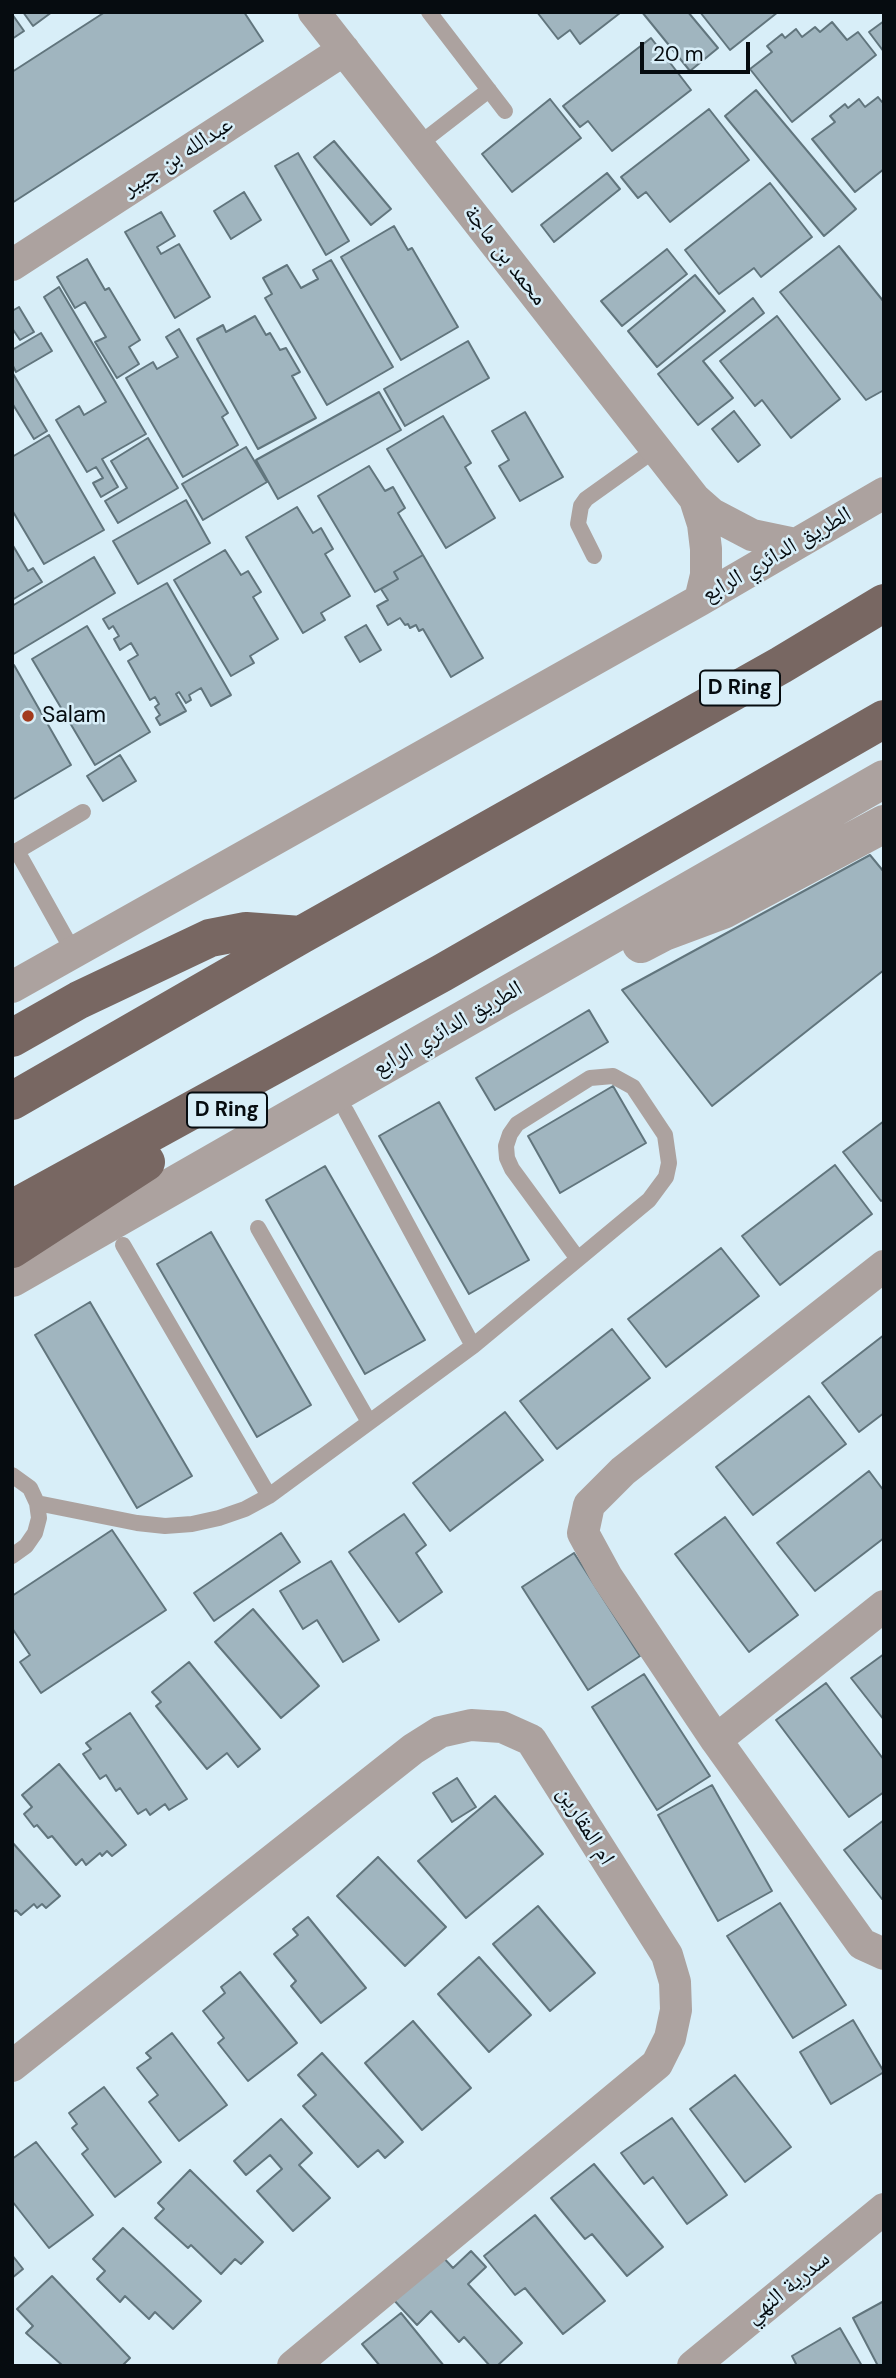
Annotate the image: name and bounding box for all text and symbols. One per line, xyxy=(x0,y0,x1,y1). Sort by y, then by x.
scale bar xyxy=(644,28,754,72)
text: 20 m xyxy=(653,40,704,68)
street label: عبدالله بن جبير xyxy=(117,111,239,203)
street label: محمد بن ماجة xyxy=(457,200,553,312)
street label: الطريق الدائري الرابع xyxy=(697,501,857,609)
road number: D Ring xyxy=(700,670,780,706)
place label: Salam xyxy=(42,702,106,730)
marker: Salam xyxy=(20,708,36,724)
street label: الطريق الدائري الرابع xyxy=(368,975,528,1083)
road number: D Ring xyxy=(187,1092,267,1128)
street label: ام المقارين xyxy=(550,1782,620,1870)
street label: سدرية النهي xyxy=(740,2246,836,2330)

